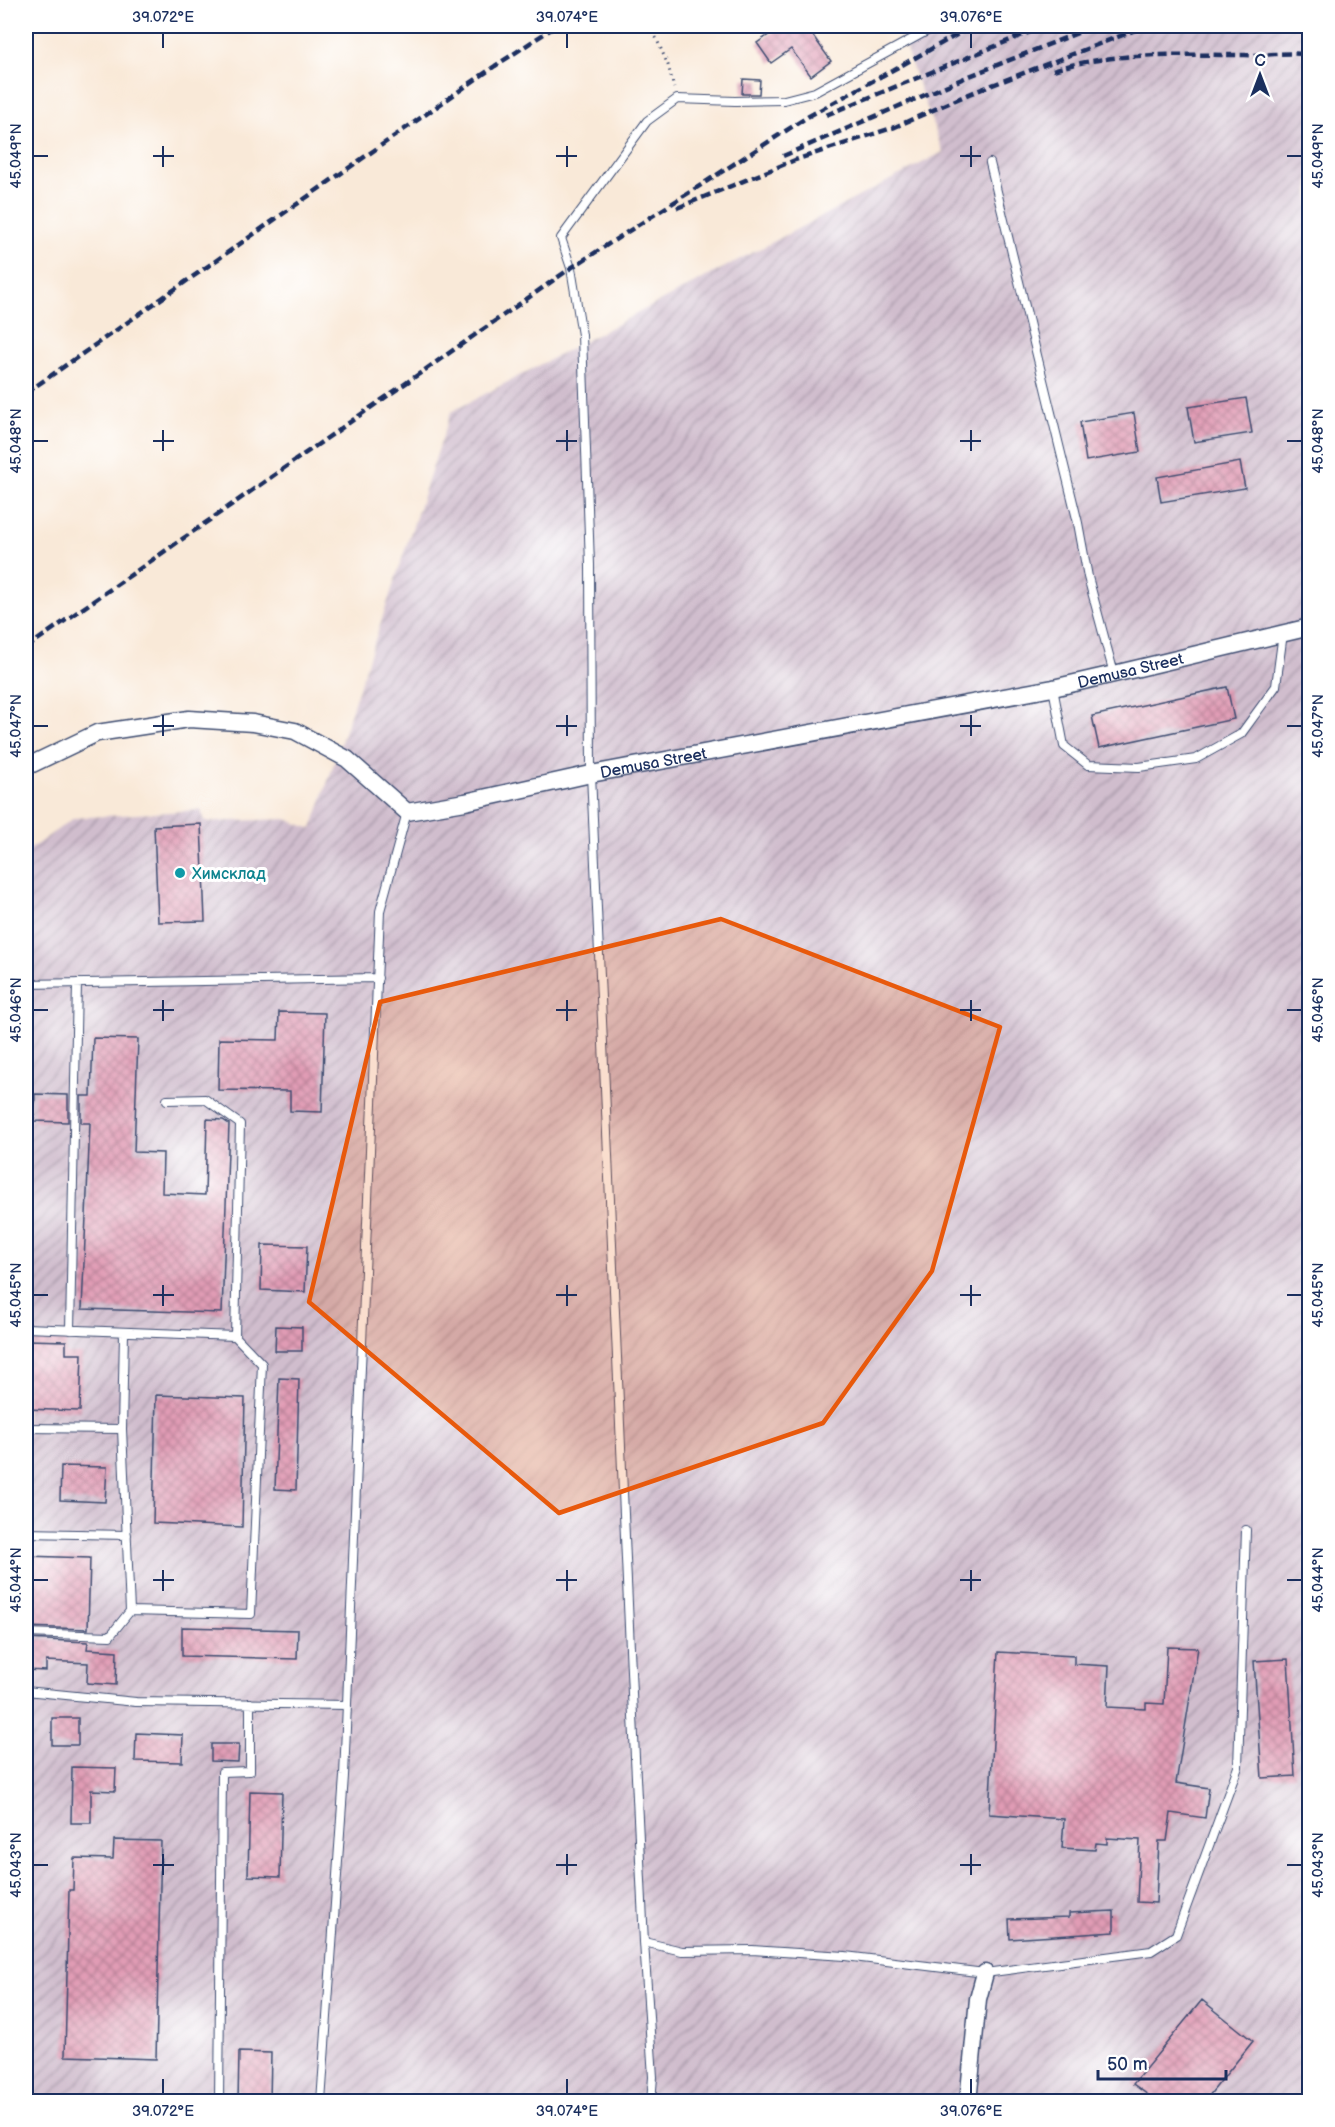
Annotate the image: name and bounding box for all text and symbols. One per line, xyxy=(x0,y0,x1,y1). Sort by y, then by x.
text: 39.072°E xyxy=(132,8,194,27)
text: 39.074°E xyxy=(536,8,598,27)
text: 39.076°E xyxy=(940,8,1002,27)
north arrow xyxy=(1230,45,1290,105)
text: С xyxy=(1254,52,1266,71)
text: 45.049°N xyxy=(7,123,26,189)
text: 45.049°N xyxy=(1309,123,1328,189)
text: 45.048°N xyxy=(7,408,26,474)
text: 45.048°N xyxy=(1309,408,1328,474)
street label: Demusa Street xyxy=(1076,650,1185,693)
text: 45.047°N xyxy=(7,694,26,758)
text: 45.047°N xyxy=(1309,694,1328,758)
street label: Demusa Street xyxy=(599,745,708,783)
place label: Химсклад xyxy=(192,865,266,884)
marker: Химсклад xyxy=(173,866,187,880)
text: 45.046°N xyxy=(7,977,26,1043)
text: 45.046°N xyxy=(1309,977,1328,1043)
text: 45.045°N xyxy=(7,1262,26,1328)
text: 45.045°N xyxy=(1309,1262,1328,1328)
text: 45.044°N xyxy=(7,1547,26,1613)
text: 45.044°N xyxy=(1309,1547,1328,1613)
text: 45.043°N xyxy=(7,1832,26,1898)
text: 45.043°N xyxy=(1309,1832,1328,1898)
scale bar xyxy=(1098,2043,1226,2081)
text: 50 m xyxy=(1107,2054,1148,2075)
text: 39.072°E xyxy=(132,2102,194,2121)
text: 39.074°E xyxy=(536,2102,598,2121)
text: 39.076°E xyxy=(940,2102,1002,2121)

